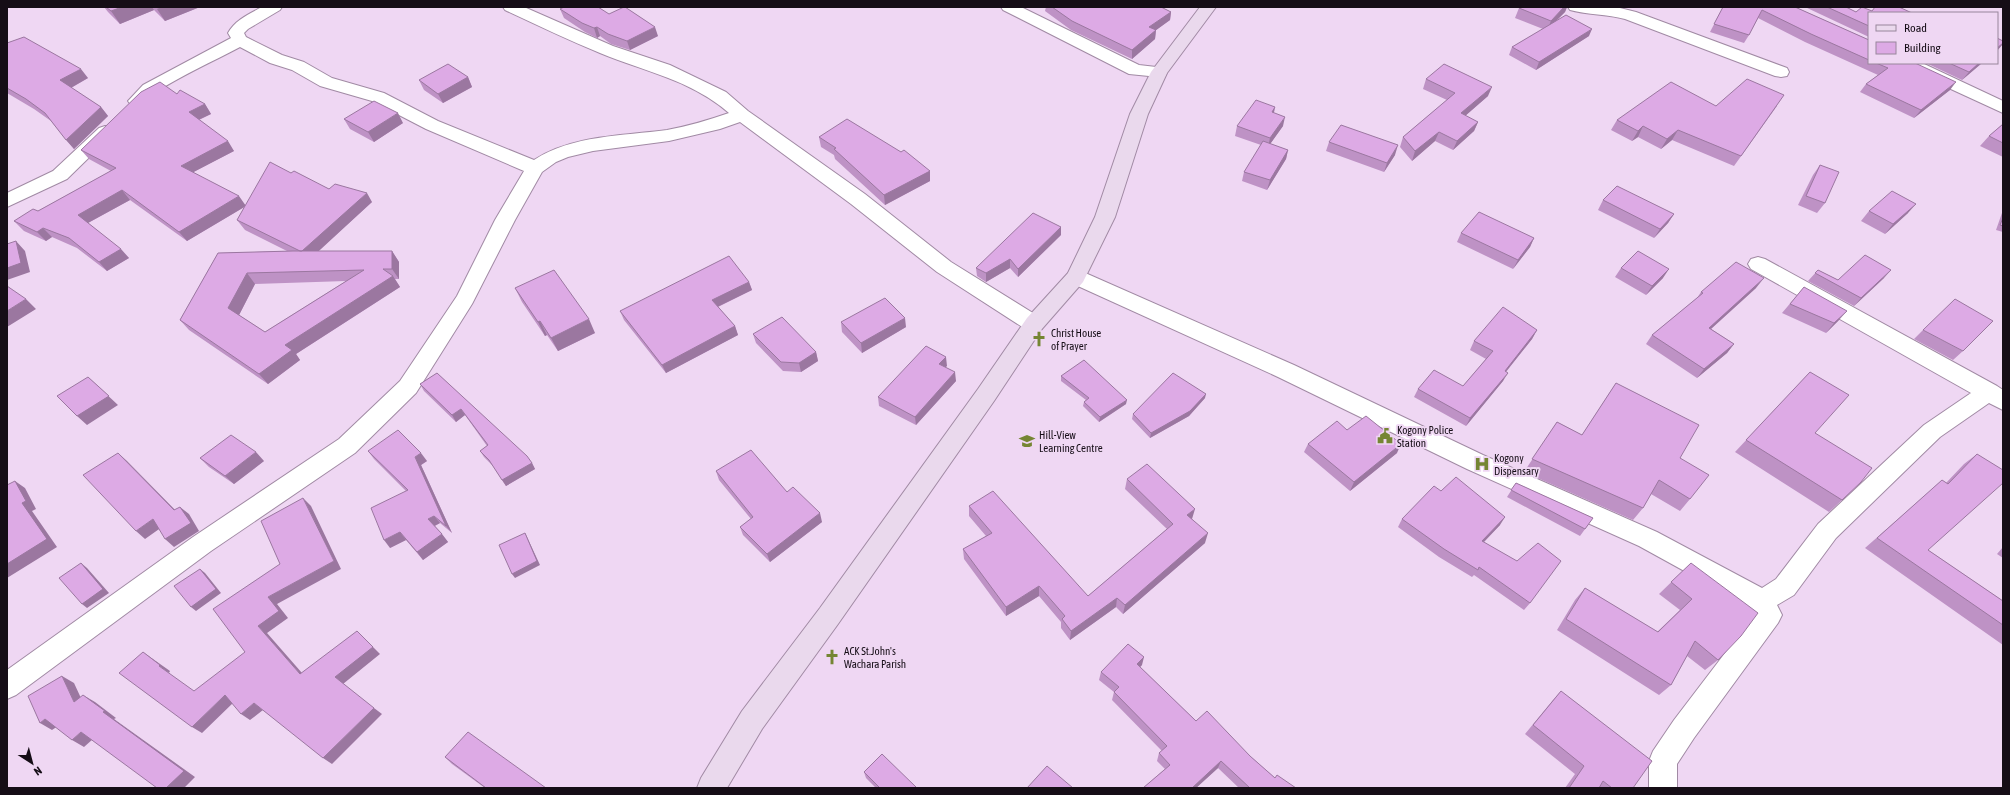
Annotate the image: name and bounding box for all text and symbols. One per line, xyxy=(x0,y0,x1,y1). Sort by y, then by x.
legend xyxy=(1868,12,1998,64)
text: Road xyxy=(1904,21,1927,35)
text: Building xyxy=(1904,41,1942,55)
place label: Christ House of Prayer xyxy=(1051,327,1101,352)
church icon: Christ House of Prayer xyxy=(1030,330,1048,348)
place label: Kogony Police Station xyxy=(1397,424,1453,449)
public building icon: Kogony Police Station xyxy=(1376,427,1394,445)
place label: Hill-View Learning Centre xyxy=(1039,429,1103,454)
school or university icon: Hill-View Learning Centre xyxy=(1018,432,1036,450)
place label: Kogony Dispensary xyxy=(1494,452,1539,477)
hospital icon: Kogony Dispensary xyxy=(1473,455,1491,473)
place label: ACK St.John's Wachara Parish xyxy=(844,645,906,670)
church icon: ACK St.John's Wachara Parish xyxy=(823,648,841,666)
north arrow xyxy=(12,743,52,783)
text: N xyxy=(32,764,44,778)

